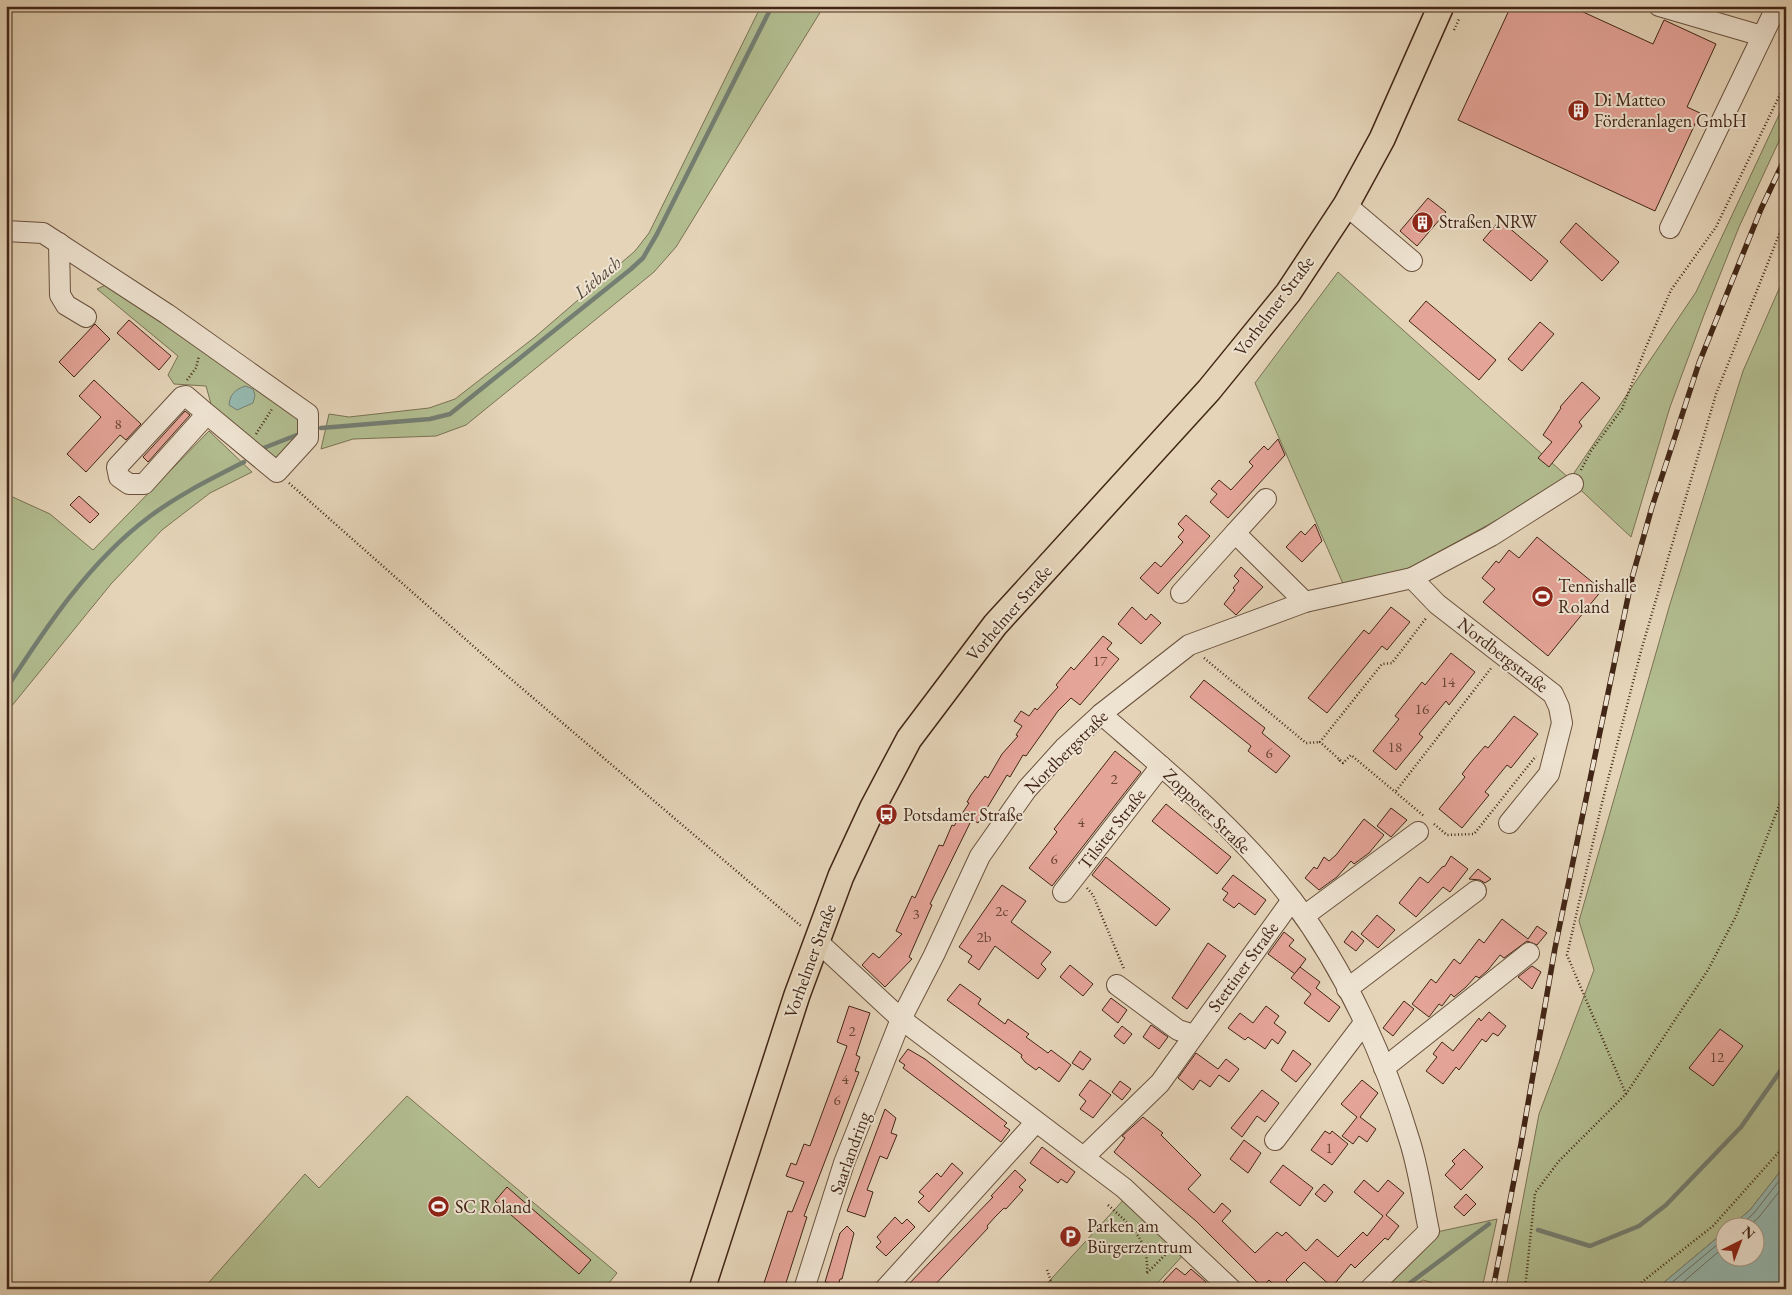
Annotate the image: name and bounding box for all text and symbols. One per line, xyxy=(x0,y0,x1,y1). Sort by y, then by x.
place label: Di Matteo Förderanlagen GmbH xyxy=(1594,88,1747,132)
building icon: Di Matteo Förderanlagen GmbH xyxy=(1566,98,1590,122)
building icon: Straßen NRW xyxy=(1411,210,1435,234)
place label: Straßen NRW xyxy=(1439,210,1537,233)
water label: Liebach xyxy=(567,250,626,305)
street label: Vorhelmer Straße xyxy=(1228,251,1319,360)
house number: 8 xyxy=(114,414,122,433)
street label: Vorhelmer Straße xyxy=(961,560,1057,665)
place label: Tennishalle Roland xyxy=(1558,574,1637,618)
sports icon: Tennishalle Roland xyxy=(1530,584,1554,608)
street label: Nordbergstraße xyxy=(1453,612,1553,697)
house number: 17 xyxy=(1093,651,1108,670)
house number: 14 xyxy=(1441,672,1456,691)
house number: 16 xyxy=(1415,699,1429,718)
street label: Nordbergstraße xyxy=(1019,705,1112,798)
house number: 18 xyxy=(1388,737,1402,756)
house number: 6 xyxy=(1265,743,1273,762)
street label: Zoppoter Straße xyxy=(1159,763,1256,858)
house number: 2 xyxy=(1110,769,1118,788)
street label: Tilsiter Straße xyxy=(1073,784,1150,874)
bus stop icon: Potsdamer Straße xyxy=(875,803,899,827)
place label: Potsdamer Straße xyxy=(903,803,1023,826)
house number: 4 xyxy=(1077,812,1085,831)
house number: 6 xyxy=(1050,849,1058,868)
street label: Vorhelmer Straße xyxy=(778,901,841,1021)
house number: 2c xyxy=(995,901,1009,920)
house number: 3 xyxy=(912,904,920,923)
street label: Stettiner Straße xyxy=(1202,917,1283,1016)
house number: 2b xyxy=(977,927,992,946)
house number: 2 xyxy=(848,1021,856,1040)
house number: 12 xyxy=(1710,1047,1725,1066)
house number: 4 xyxy=(841,1069,849,1088)
house number: 6 xyxy=(833,1090,841,1109)
street label: Saarlandring xyxy=(824,1108,875,1197)
house number: 1 xyxy=(1325,1138,1333,1157)
sports icon: SC Roland xyxy=(427,1195,451,1219)
place label: SC Roland xyxy=(455,1195,532,1218)
place label: Parken am Bürgerzentrum xyxy=(1087,1214,1192,1258)
north arrow xyxy=(1714,1218,1764,1268)
text: N xyxy=(1738,1222,1759,1243)
parking icon: Parken am Bürgerzentrum xyxy=(1059,1224,1083,1248)

